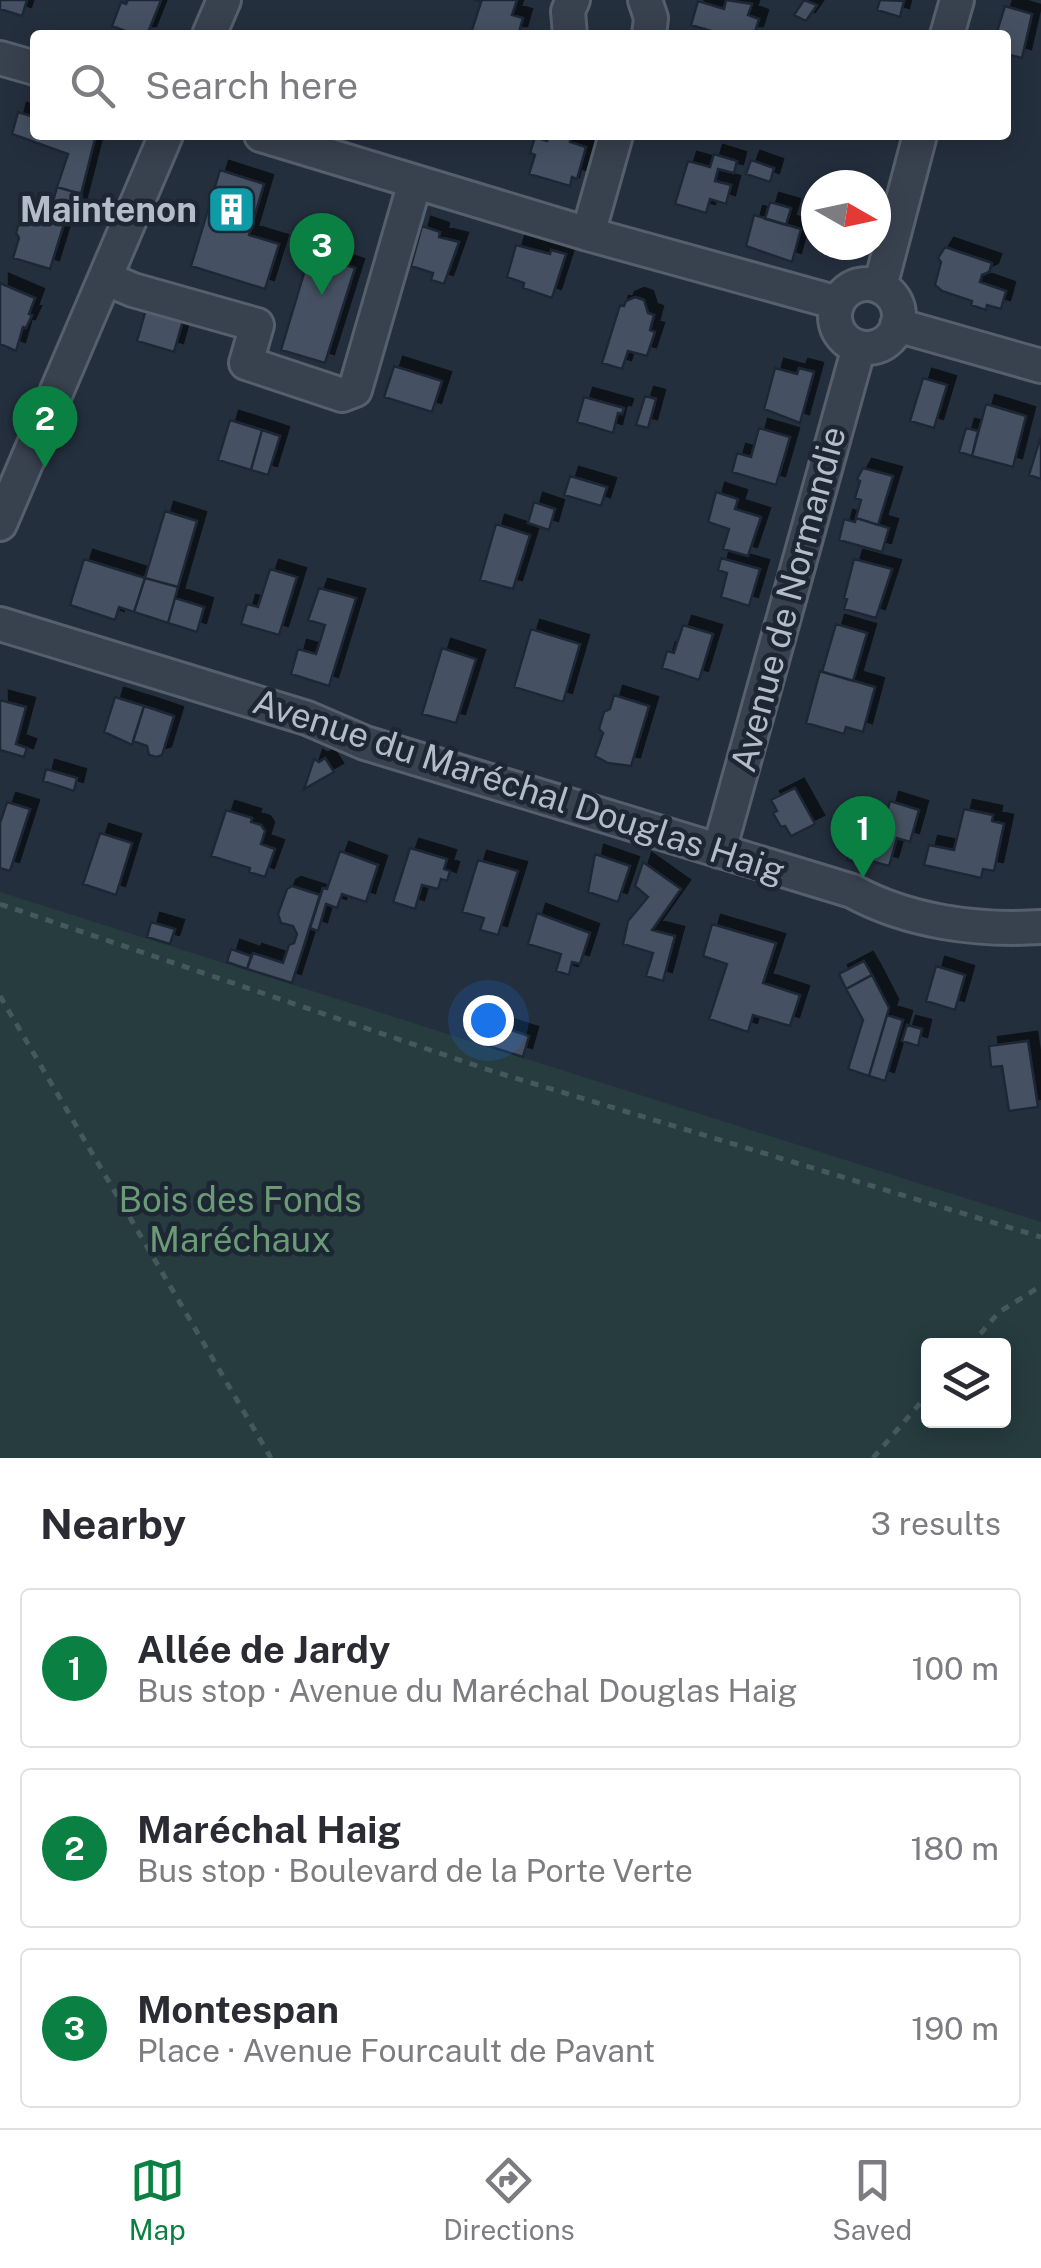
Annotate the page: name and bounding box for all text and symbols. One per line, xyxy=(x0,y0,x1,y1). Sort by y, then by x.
search box xyxy=(30,30,1011,140)
icon: search xyxy=(65,58,120,113)
text: Search here xyxy=(145,63,358,108)
north arrow xyxy=(801,170,891,260)
building icon: Maintenon xyxy=(206,183,258,235)
place label: Maintenon xyxy=(20,189,197,230)
pin: 3 xyxy=(290,212,354,295)
pin: 2 xyxy=(12,386,78,468)
street label: Avenue de Normandie xyxy=(722,422,854,776)
street label: Avenue du Maréchal Douglas Haig xyxy=(248,680,790,892)
pin: 1 xyxy=(830,796,896,878)
your location xyxy=(463,995,514,1046)
park label: Bois des Fonds Maréchaux xyxy=(118,1179,362,1260)
map controls xyxy=(921,1338,1011,1428)
button: layers xyxy=(921,1338,1011,1428)
text: Nearby xyxy=(40,1499,186,1548)
text: 3 results xyxy=(871,1505,1001,1542)
text: Allée de Jardy xyxy=(137,1627,390,1672)
text: 1 xyxy=(68,1650,81,1687)
text: 100 m xyxy=(912,1650,999,1687)
text: Bus stop · Avenue du Maréchal Douglas Haig xyxy=(137,1672,797,1709)
text: Maréchal Haig xyxy=(137,1807,401,1852)
text: 2 xyxy=(64,1830,85,1867)
text: 180 m xyxy=(910,1830,999,1867)
text: Bus stop · Boulevard de la Porte Verte xyxy=(137,1852,693,1889)
text: Montespan xyxy=(137,1987,339,2032)
text: 3 xyxy=(64,2010,85,2047)
text: 190 m xyxy=(911,2010,999,2047)
text: Place · Avenue Fourcault de Pavant xyxy=(137,2032,655,2069)
tab: Map xyxy=(129,2153,186,2246)
tab: Directions xyxy=(443,2153,575,2246)
tab: Saved xyxy=(832,2153,912,2246)

